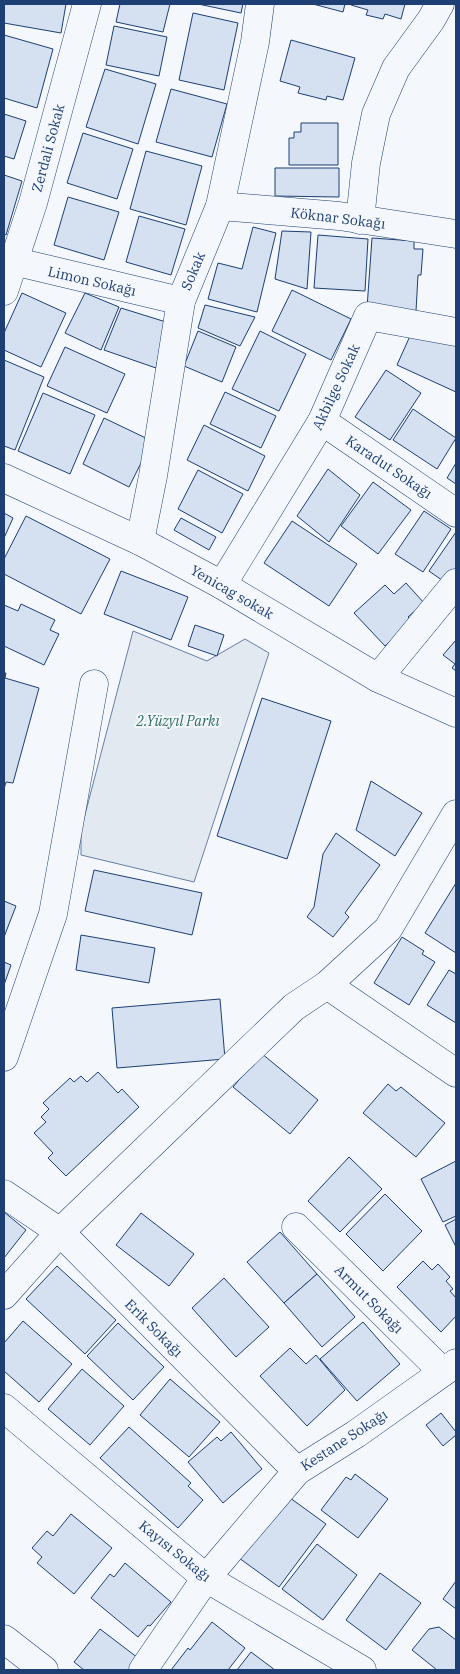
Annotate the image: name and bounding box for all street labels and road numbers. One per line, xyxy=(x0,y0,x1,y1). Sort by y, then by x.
street label: Zerdali Sokak xyxy=(28,101,69,194)
street label: Köknar Sokağı xyxy=(289,203,387,233)
street label: Sokak xyxy=(177,248,209,293)
street label: Limon Sokağı xyxy=(46,262,138,300)
street label: Akbilge Sokak xyxy=(308,340,364,433)
street label: Karadut Sokağı xyxy=(342,431,436,503)
street label: Yenicag sokak xyxy=(187,561,278,623)
street label: Armut Sokağı xyxy=(331,1261,407,1337)
street label: Erik Sokağı xyxy=(121,1295,187,1361)
street label: Kestane Sokağı xyxy=(297,1405,391,1475)
street label: Kayısı Sokağı xyxy=(135,1516,215,1586)

